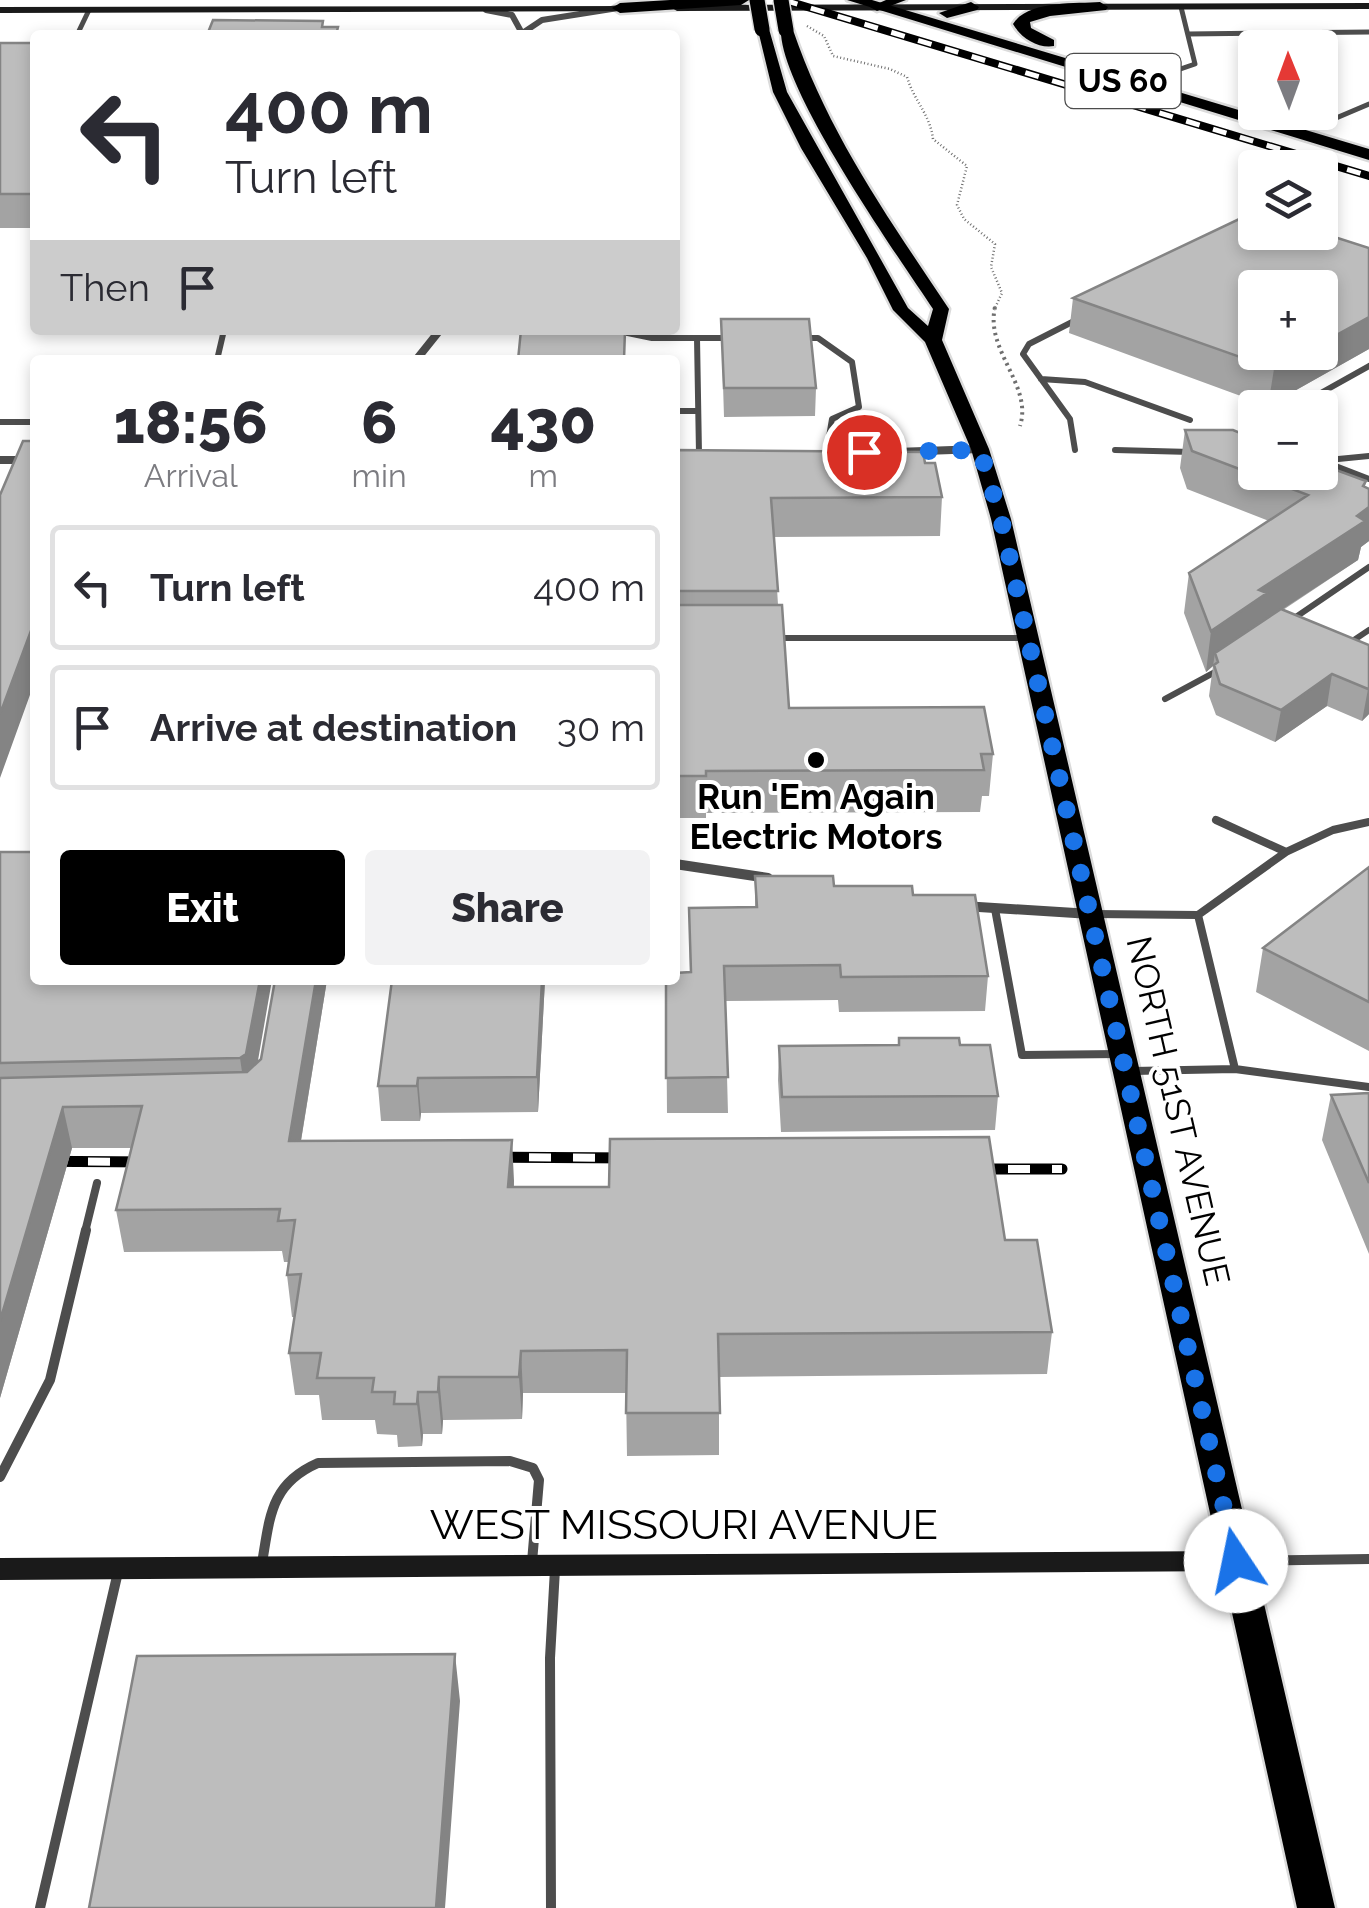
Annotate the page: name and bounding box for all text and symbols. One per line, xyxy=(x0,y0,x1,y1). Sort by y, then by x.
north arrow xyxy=(1238,30,1338,130)
map controls xyxy=(1238,30,1338,490)
road number: US 60 xyxy=(1066,54,1180,108)
text: 400 m xyxy=(225,67,433,149)
icon: left xyxy=(60,70,190,200)
button: layers xyxy=(1238,150,1338,250)
text: Turn left xyxy=(225,151,397,204)
icon: arrive xyxy=(170,260,225,315)
text: Then xyxy=(60,265,150,310)
button: + xyxy=(1238,270,1338,370)
text: 18:56 xyxy=(114,387,268,457)
text: 6 xyxy=(361,387,397,457)
text: 430 xyxy=(490,387,596,457)
button: − xyxy=(1238,390,1338,490)
pin xyxy=(822,410,907,495)
icon: arrive xyxy=(837,425,892,480)
text: Arrival xyxy=(144,457,238,494)
text: min xyxy=(352,457,407,494)
text: m xyxy=(529,457,558,494)
icon: left xyxy=(65,560,120,615)
text: Turn left xyxy=(150,565,305,610)
text: 400 m xyxy=(533,565,645,610)
icon: arrive xyxy=(65,700,120,755)
text: Arrive at destination xyxy=(150,705,517,750)
text: 30 m xyxy=(557,705,645,750)
marker: Run 'Em Again Electric Motors xyxy=(805,749,827,771)
place label: Run 'Em Again Electric Motors xyxy=(689,776,943,857)
button: Exit xyxy=(60,850,345,965)
button: Share xyxy=(365,850,650,965)
street label: NORTH 51ST AVENUE xyxy=(1118,932,1239,1289)
street label: WEST MISSOURI AVENUE xyxy=(430,1500,938,1549)
position arrow xyxy=(1184,1509,1288,1613)

